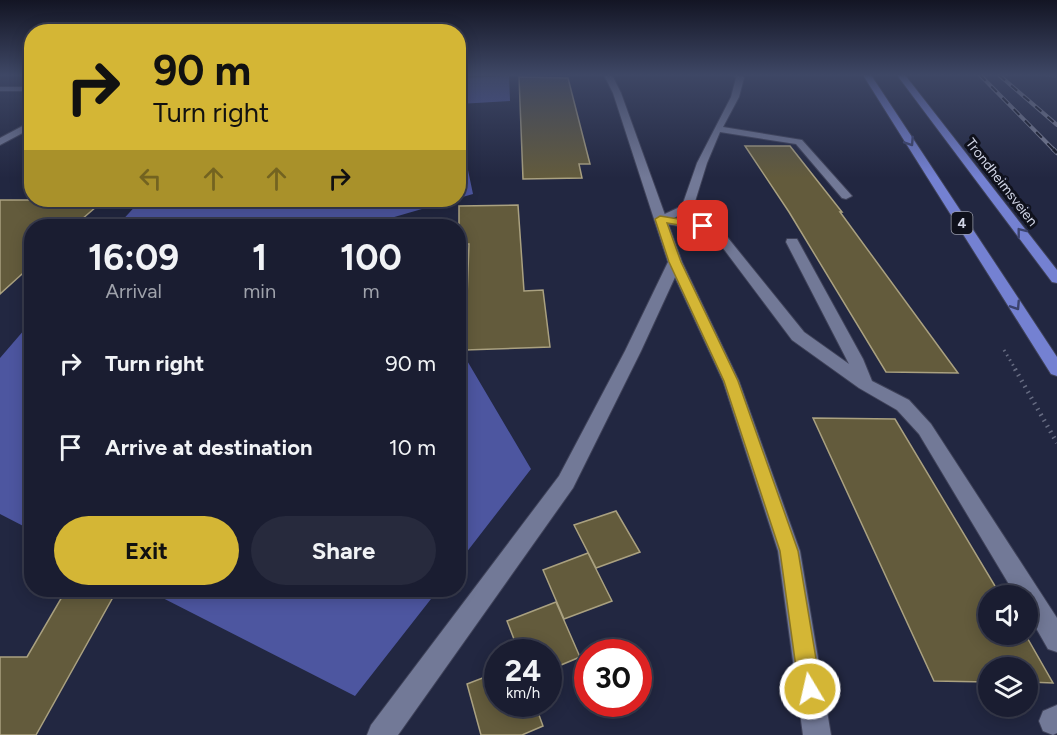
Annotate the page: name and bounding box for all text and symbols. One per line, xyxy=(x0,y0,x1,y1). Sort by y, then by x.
text: 90 m xyxy=(153,45,251,96)
icon: right xyxy=(54,48,132,126)
text: Turn right xyxy=(153,96,269,129)
street label: Trondheimsveien xyxy=(962,135,1041,230)
one-way arrow xyxy=(903,136,915,146)
icon: left xyxy=(134,162,167,195)
icon: ahead xyxy=(197,162,230,195)
icon: ahead xyxy=(260,162,293,195)
icon: right xyxy=(323,162,356,195)
pin xyxy=(677,200,728,251)
icon: arrive xyxy=(686,209,719,242)
road number: 4 xyxy=(952,212,972,234)
one-way arrow xyxy=(1018,228,1029,239)
text: 16:09 xyxy=(88,236,179,279)
text: 1 xyxy=(252,236,267,279)
text: 100 xyxy=(340,236,402,279)
text: Arrival xyxy=(105,279,162,303)
text: min xyxy=(243,279,276,303)
text: m xyxy=(363,279,380,303)
one-way arrow xyxy=(1008,300,1020,310)
icon: right xyxy=(54,347,87,380)
text: Turn right xyxy=(105,350,204,377)
text: 90 m xyxy=(385,350,436,377)
icon: arrive xyxy=(54,431,87,464)
text: Arrive at destination xyxy=(105,434,313,461)
text: 10 m xyxy=(389,434,436,461)
button: Exit xyxy=(54,516,239,585)
button: Share xyxy=(251,516,436,585)
map controls xyxy=(978,585,1038,717)
button: sound xyxy=(978,585,1038,645)
speed limit sign: 30 xyxy=(574,639,652,717)
text: 24 xyxy=(505,652,541,689)
position arrow xyxy=(778,657,842,721)
button: layers xyxy=(978,657,1038,717)
text: km/h xyxy=(506,684,540,702)

